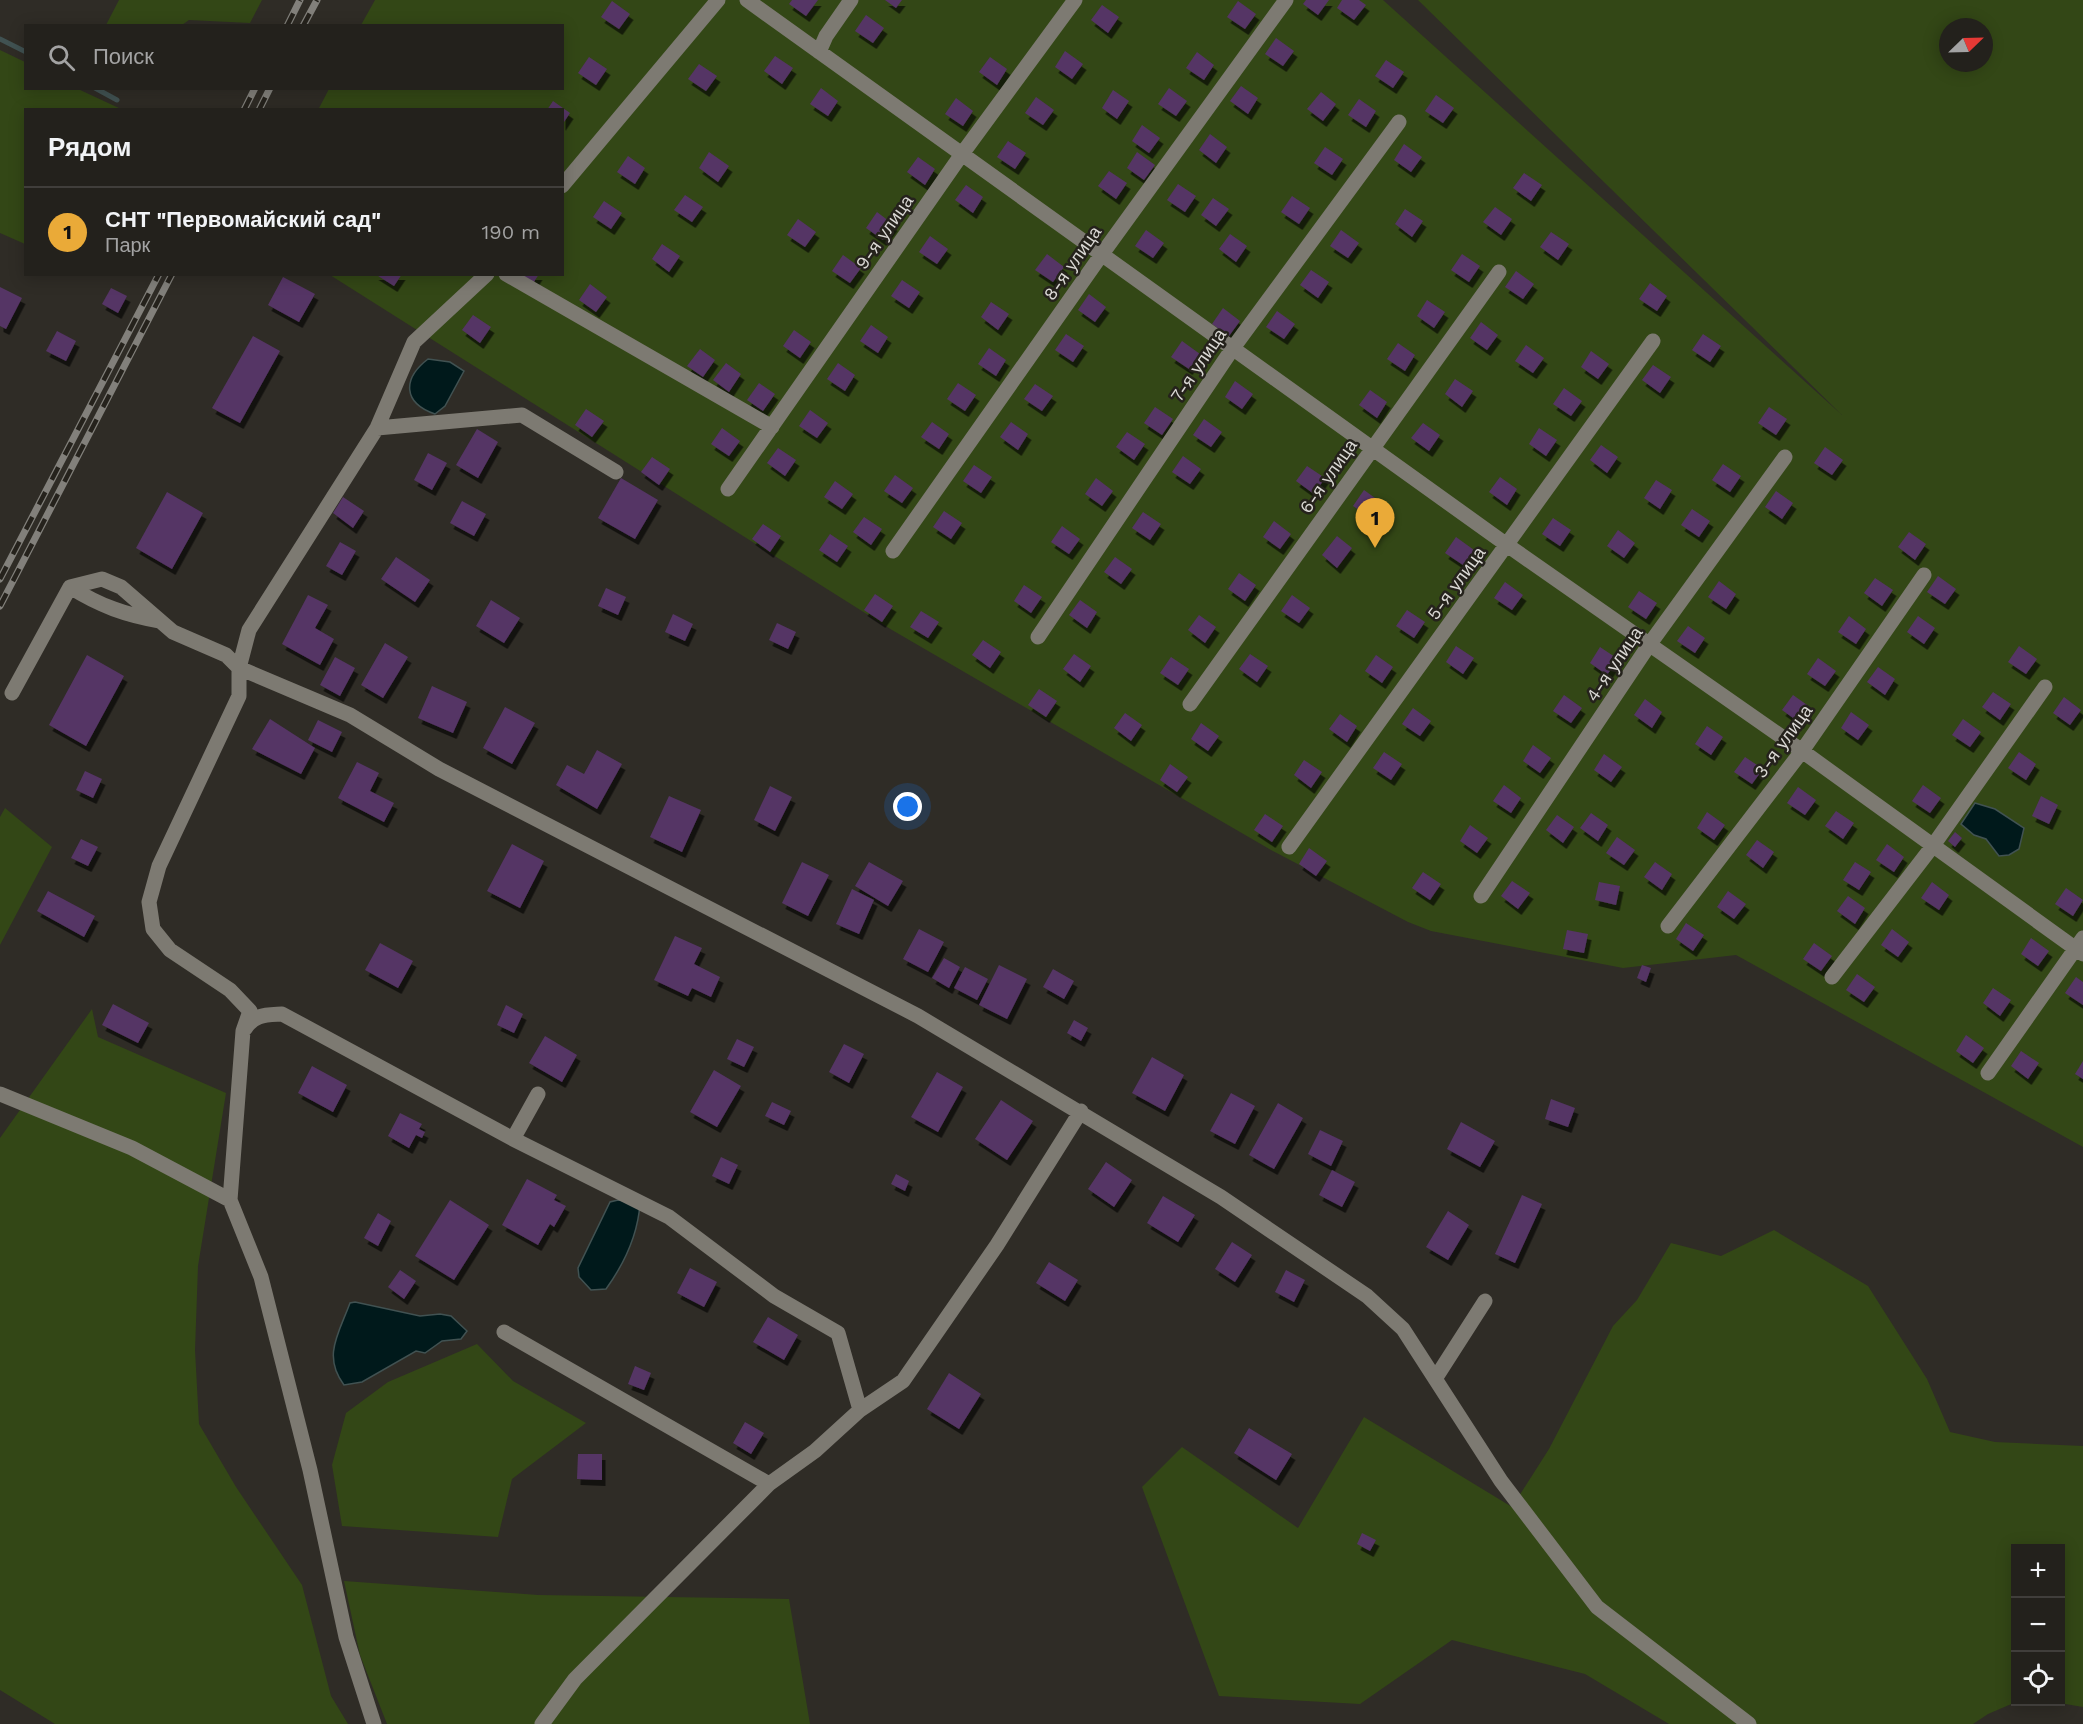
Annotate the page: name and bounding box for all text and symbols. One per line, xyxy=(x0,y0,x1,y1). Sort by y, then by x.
north arrow xyxy=(1939,18,1993,72)
search box xyxy=(24,24,564,90)
icon: search xyxy=(45,41,78,74)
text: Поиск xyxy=(93,44,154,69)
text: Рядом xyxy=(48,132,131,162)
street label: 9-я улица xyxy=(851,190,918,273)
text: СНТ "Первомайский сад" xyxy=(105,207,381,232)
text: 1 xyxy=(63,220,72,244)
text: 190 m xyxy=(482,220,540,244)
street label: 8-я улица xyxy=(1039,221,1106,304)
text: Парк xyxy=(105,233,150,257)
street label: 7-я улица xyxy=(1166,324,1231,406)
street label: 6-я улица xyxy=(1295,434,1362,517)
pin: 1 xyxy=(1356,498,1394,548)
street label: 5-я улица xyxy=(1423,542,1490,624)
street label: 4-я улица xyxy=(1581,622,1647,705)
street label: 3-я улица xyxy=(1750,700,1817,782)
your location xyxy=(893,792,922,821)
map controls xyxy=(2011,1544,2065,1706)
button: + xyxy=(2011,1544,2065,1598)
button: − xyxy=(2011,1598,2065,1652)
button: locate xyxy=(2011,1652,2065,1706)

